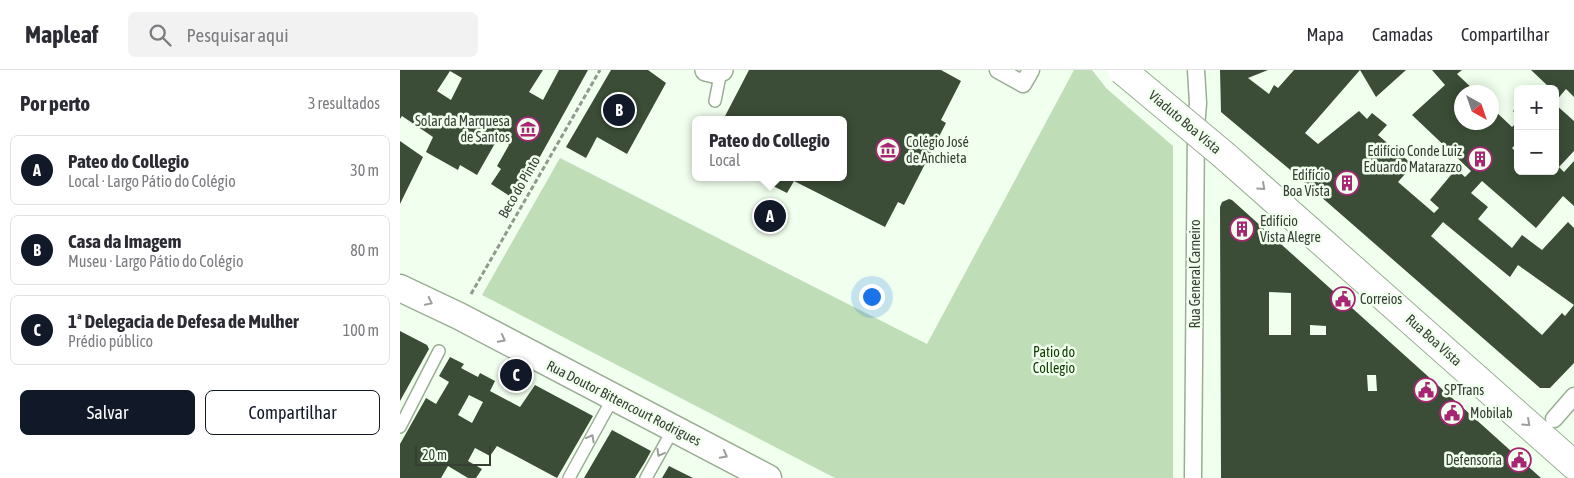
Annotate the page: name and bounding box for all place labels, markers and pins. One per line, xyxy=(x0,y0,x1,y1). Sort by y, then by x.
pin: B xyxy=(603,91,635,129)
place label: Solar da Marquesa de Santos xyxy=(415,113,510,145)
museum icon: Solar da Marquesa de Santos xyxy=(515,116,541,142)
place label: Colégio José de Anchieta xyxy=(906,134,969,166)
museum icon: Colégio José de Anchieta xyxy=(875,137,901,163)
place label: Edifício Conde Luiz Eduardo Matarazzo xyxy=(1364,143,1462,175)
building icon: Edifício Conde Luiz Eduardo Matarazzo xyxy=(1467,146,1493,172)
place label: Edifício Boa Vista xyxy=(1283,167,1330,199)
building icon: Edifício Boa Vista xyxy=(1334,170,1360,196)
pin: A xyxy=(754,197,786,235)
place label: Edifício Vista Alegre xyxy=(1260,213,1321,245)
building icon: Edifício Vista Alegre xyxy=(1229,216,1255,242)
public building icon: Correios xyxy=(1330,286,1356,312)
place label: Correios xyxy=(1360,291,1402,307)
pin: C xyxy=(500,356,532,394)
public building icon: SPTrans xyxy=(1413,377,1439,403)
place label: SPTrans xyxy=(1444,382,1484,398)
public building icon: Mobilab xyxy=(1439,400,1465,426)
place label: Mobilab xyxy=(1470,405,1513,421)
public building icon: Defensoria xyxy=(1506,447,1532,473)
place label: Defensoria xyxy=(1445,452,1502,468)

